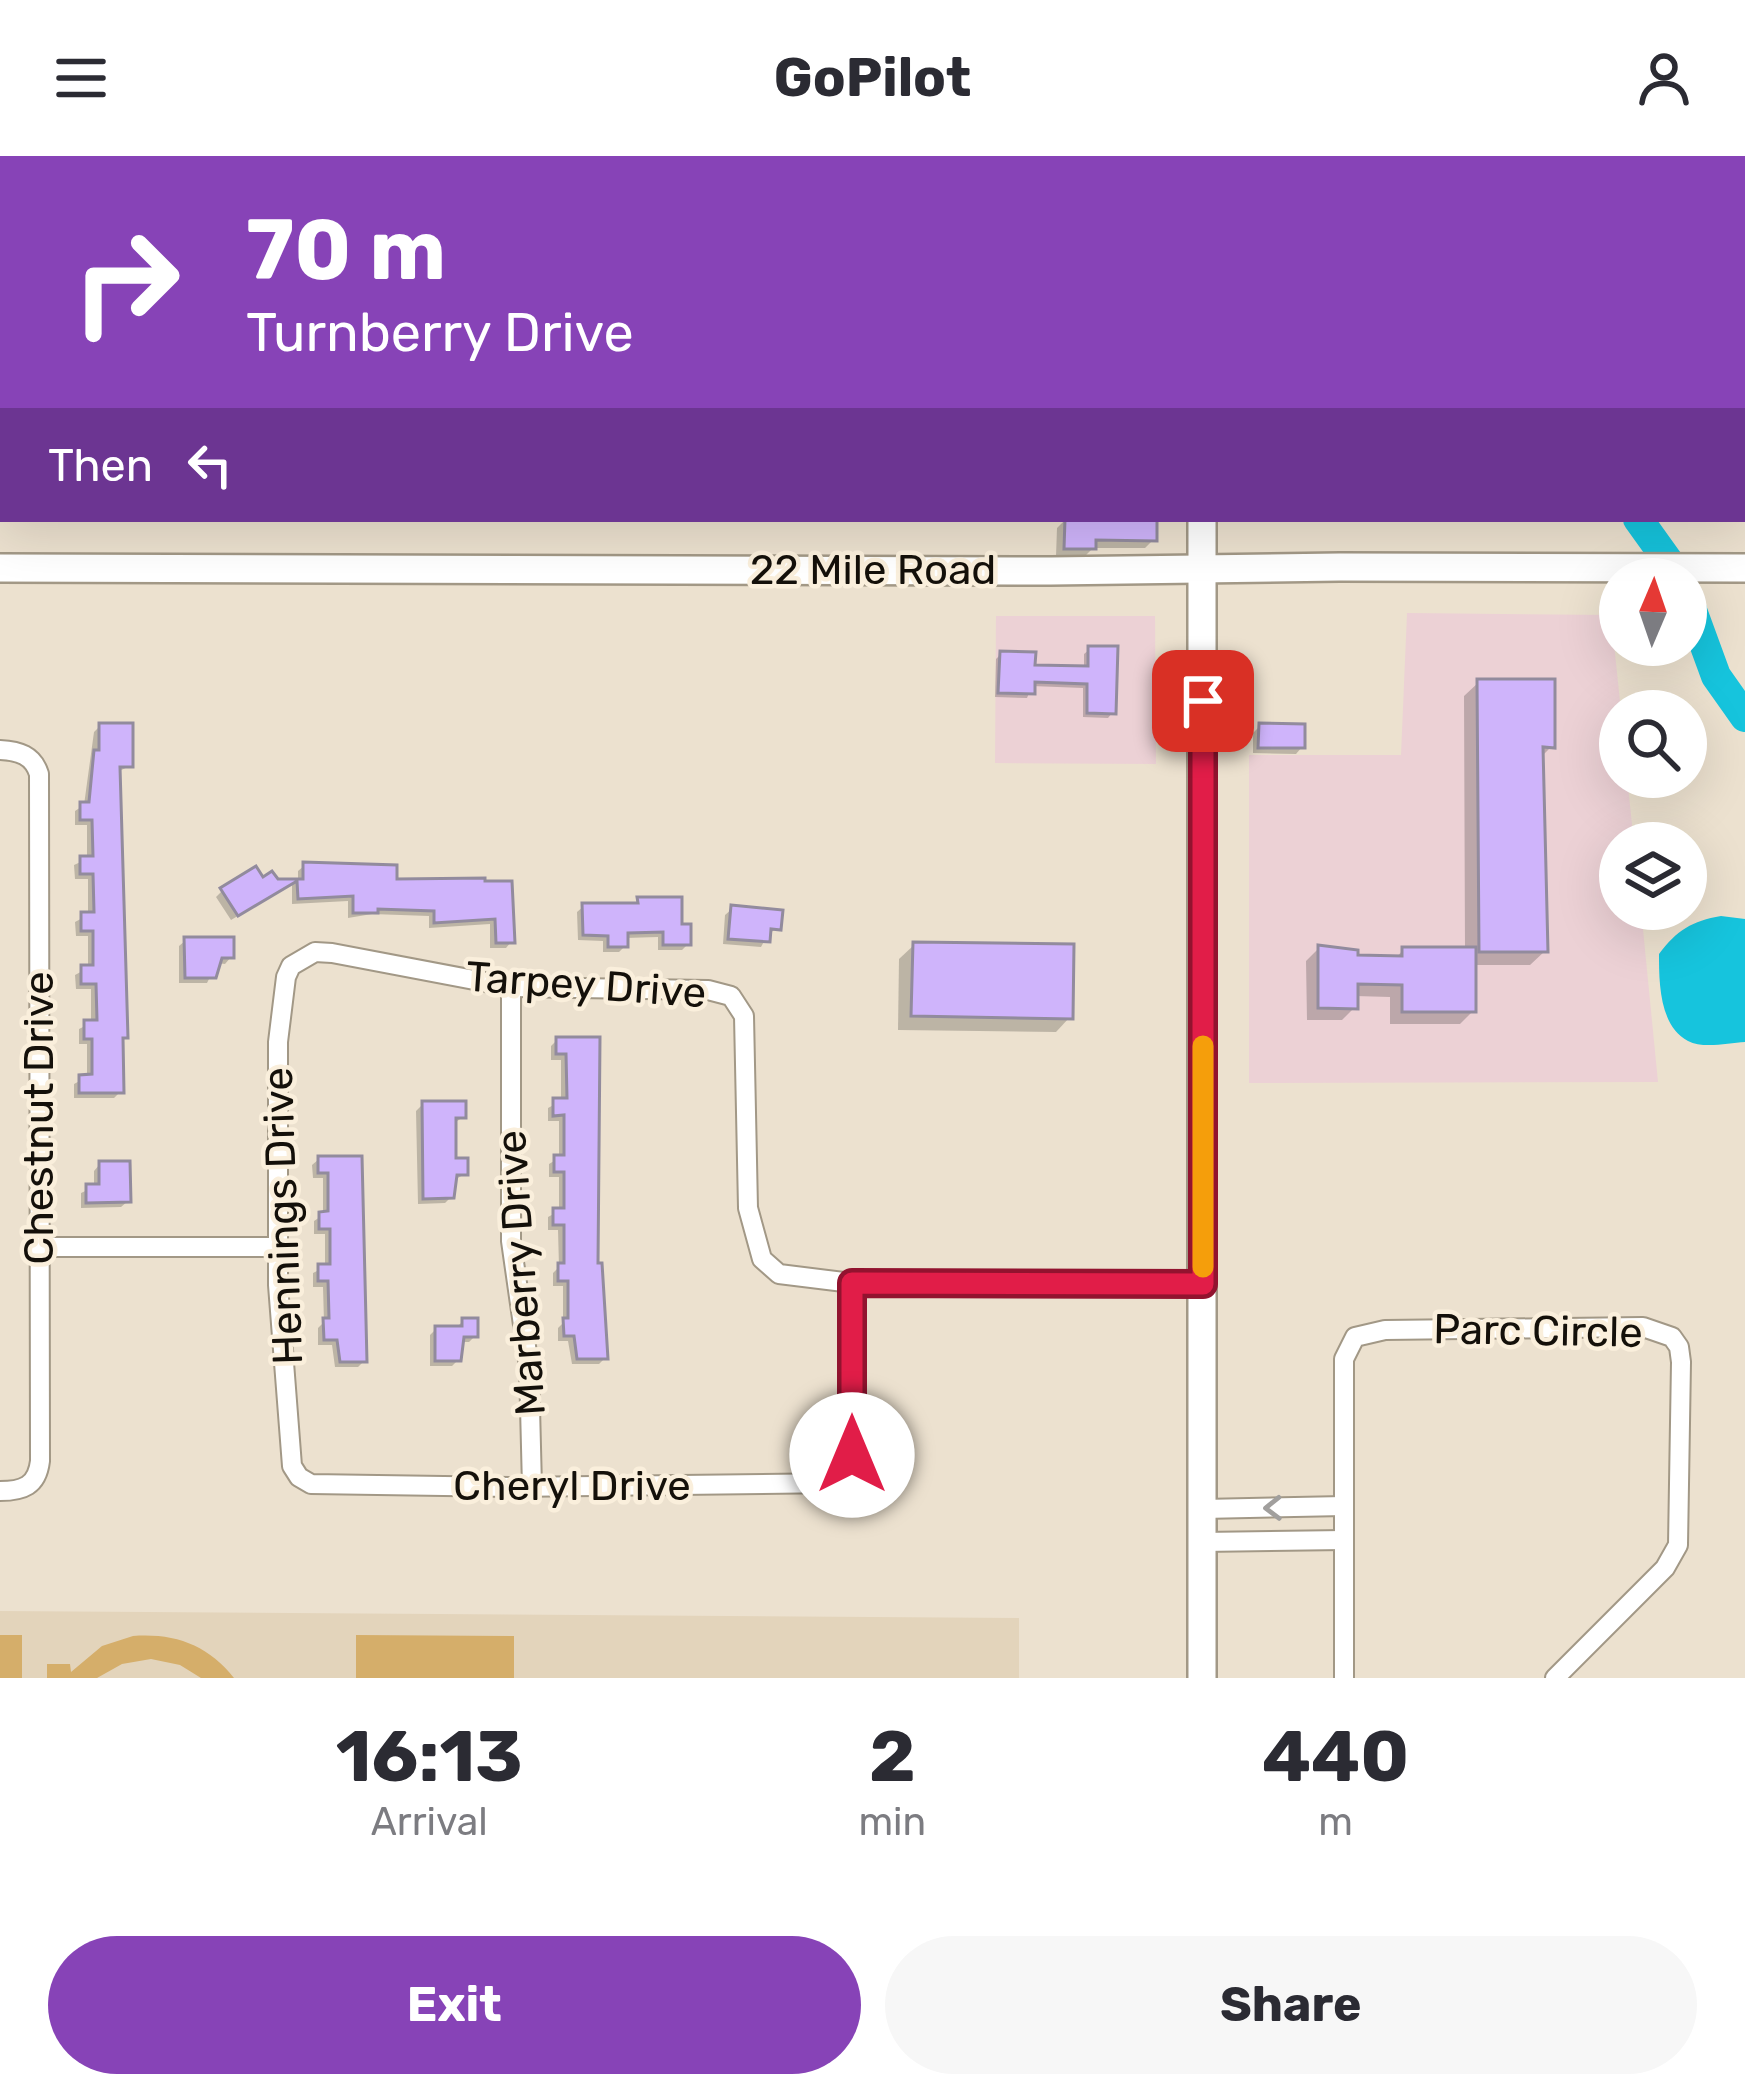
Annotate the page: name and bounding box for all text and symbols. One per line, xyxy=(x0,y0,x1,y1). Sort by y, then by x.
icon: menu xyxy=(48,45,114,111)
icon: person xyxy=(1631,45,1697,111)
text: GoPilot xyxy=(774,46,971,110)
text: 70 m xyxy=(246,200,446,300)
icon: right xyxy=(48,204,204,360)
text: Turnberry Drive xyxy=(246,301,634,365)
icon: left xyxy=(177,432,243,498)
text: Then xyxy=(48,439,153,492)
street label: 22 Mile Road xyxy=(750,545,996,595)
north arrow xyxy=(1599,558,1707,666)
map controls xyxy=(1599,558,1707,930)
pin xyxy=(1152,650,1254,752)
icon: arrive xyxy=(1170,668,1236,734)
button: search xyxy=(1599,690,1707,798)
button: layers xyxy=(1599,822,1707,930)
street label: Tarpey Drive xyxy=(464,952,708,1018)
street label: Chestnut Drive xyxy=(14,971,64,1265)
street label: Hennings Drive xyxy=(253,1066,313,1366)
street label: Marberry Drive xyxy=(486,1128,556,1418)
street label: Parc Circle xyxy=(1433,1304,1643,1358)
position arrow xyxy=(789,1392,915,1518)
street label: Cheryl Drive xyxy=(453,1461,691,1511)
one-way arrow xyxy=(1263,1494,1282,1520)
text: 16:13 xyxy=(336,1714,523,1799)
text: 2 xyxy=(869,1714,916,1799)
text: 440 xyxy=(1262,1714,1409,1799)
text: Arrival xyxy=(371,1799,488,1845)
text: min xyxy=(858,1799,926,1845)
text: m xyxy=(1318,1799,1353,1845)
button: Exit xyxy=(48,1936,861,2074)
button: Share xyxy=(885,1936,1697,2074)

